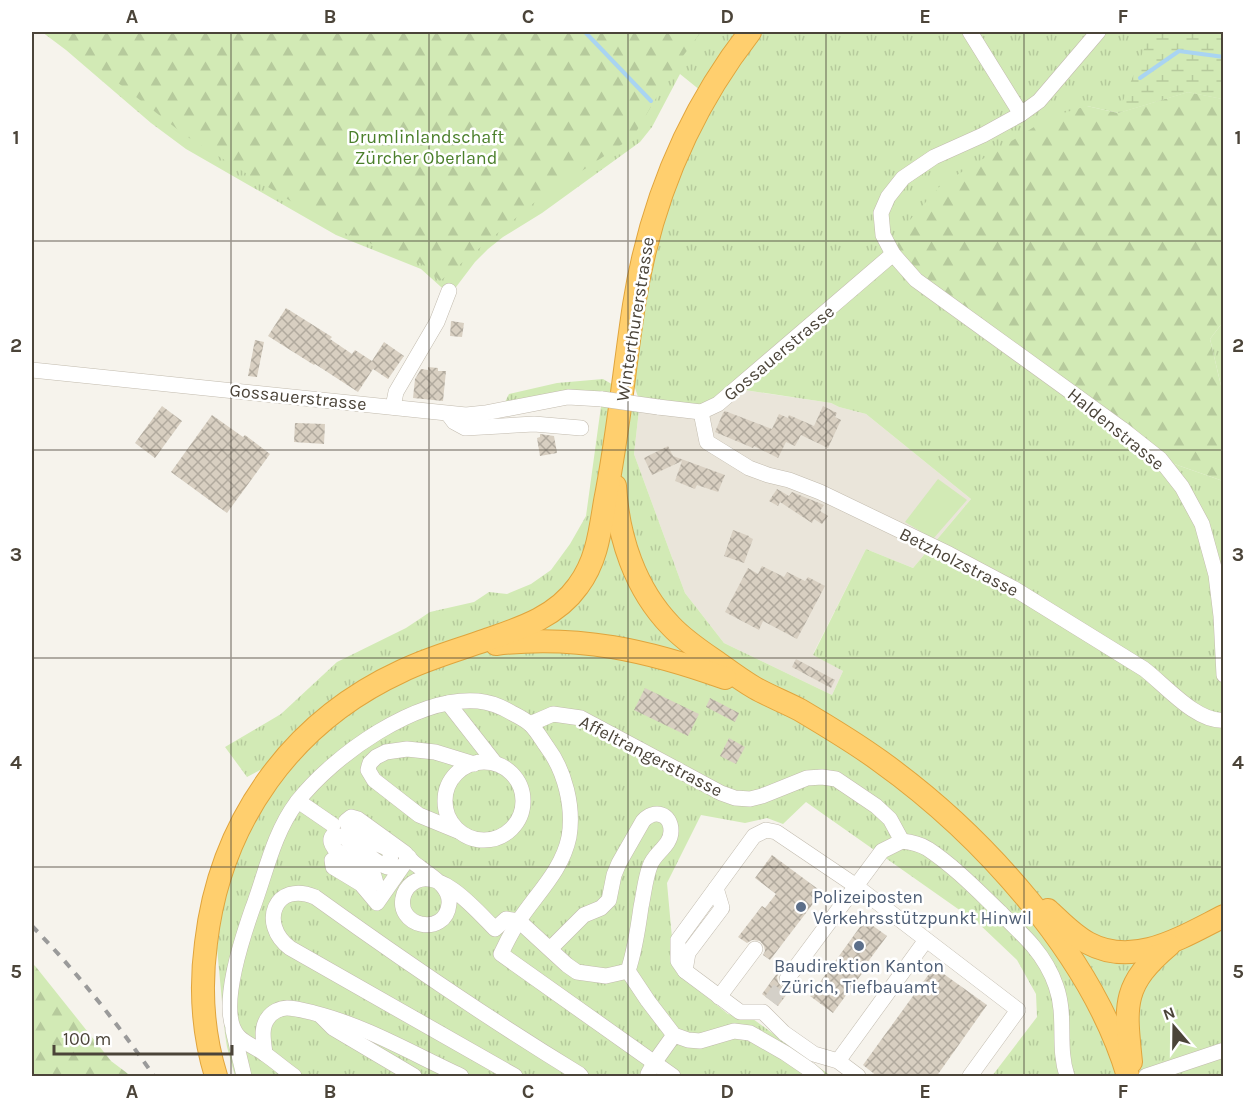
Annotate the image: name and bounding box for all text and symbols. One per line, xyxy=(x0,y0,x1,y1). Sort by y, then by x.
text: A xyxy=(126,5,139,28)
text: B xyxy=(324,5,336,28)
text: C xyxy=(522,5,534,28)
text: D xyxy=(720,5,734,28)
text: E xyxy=(919,5,931,28)
text: F xyxy=(1118,5,1129,28)
text: 1 xyxy=(12,126,20,149)
park label: Drumlinlandschaft Zürcher Oberland xyxy=(348,126,504,169)
text: 1 xyxy=(1234,126,1242,149)
street label: Winterthurerstrasse xyxy=(611,235,659,403)
street label: Gossauerstrasse xyxy=(719,300,839,406)
text: 2 xyxy=(10,334,22,357)
text: 2 xyxy=(1232,334,1244,357)
street label: Gossauerstrasse xyxy=(228,379,368,415)
street label: Haldenstrasse xyxy=(1063,383,1169,475)
street label: Betzholzstrasse xyxy=(896,523,1022,601)
text: 3 xyxy=(10,543,22,566)
text: 3 xyxy=(1232,543,1244,566)
street label: Affeltrangerstrasse xyxy=(576,710,726,802)
text: 4 xyxy=(10,751,22,774)
text: 4 xyxy=(1232,751,1244,774)
place label: Polizeiposten Verkehrsstützpunkt Hinwil xyxy=(813,886,1032,929)
marker: Polizeiposten Verkehrsstützpunkt Hinwil xyxy=(794,900,808,914)
marker: Baudirektion Kanton Zürich, Tiefbauamt xyxy=(852,939,866,953)
place label: Baudirektion Kanton Zürich, Tiefbauamt xyxy=(774,955,944,998)
text: 5 xyxy=(10,960,22,983)
text: 5 xyxy=(1232,960,1244,983)
north arrow xyxy=(1144,997,1204,1057)
text: N xyxy=(1160,1002,1178,1024)
scale bar xyxy=(54,1018,232,1056)
text: 100 m xyxy=(63,1028,111,1050)
text: A xyxy=(126,1080,139,1103)
text: B xyxy=(324,1080,336,1103)
text: C xyxy=(522,1080,534,1103)
text: D xyxy=(720,1080,734,1103)
text: E xyxy=(919,1080,931,1103)
text: F xyxy=(1118,1080,1129,1103)

